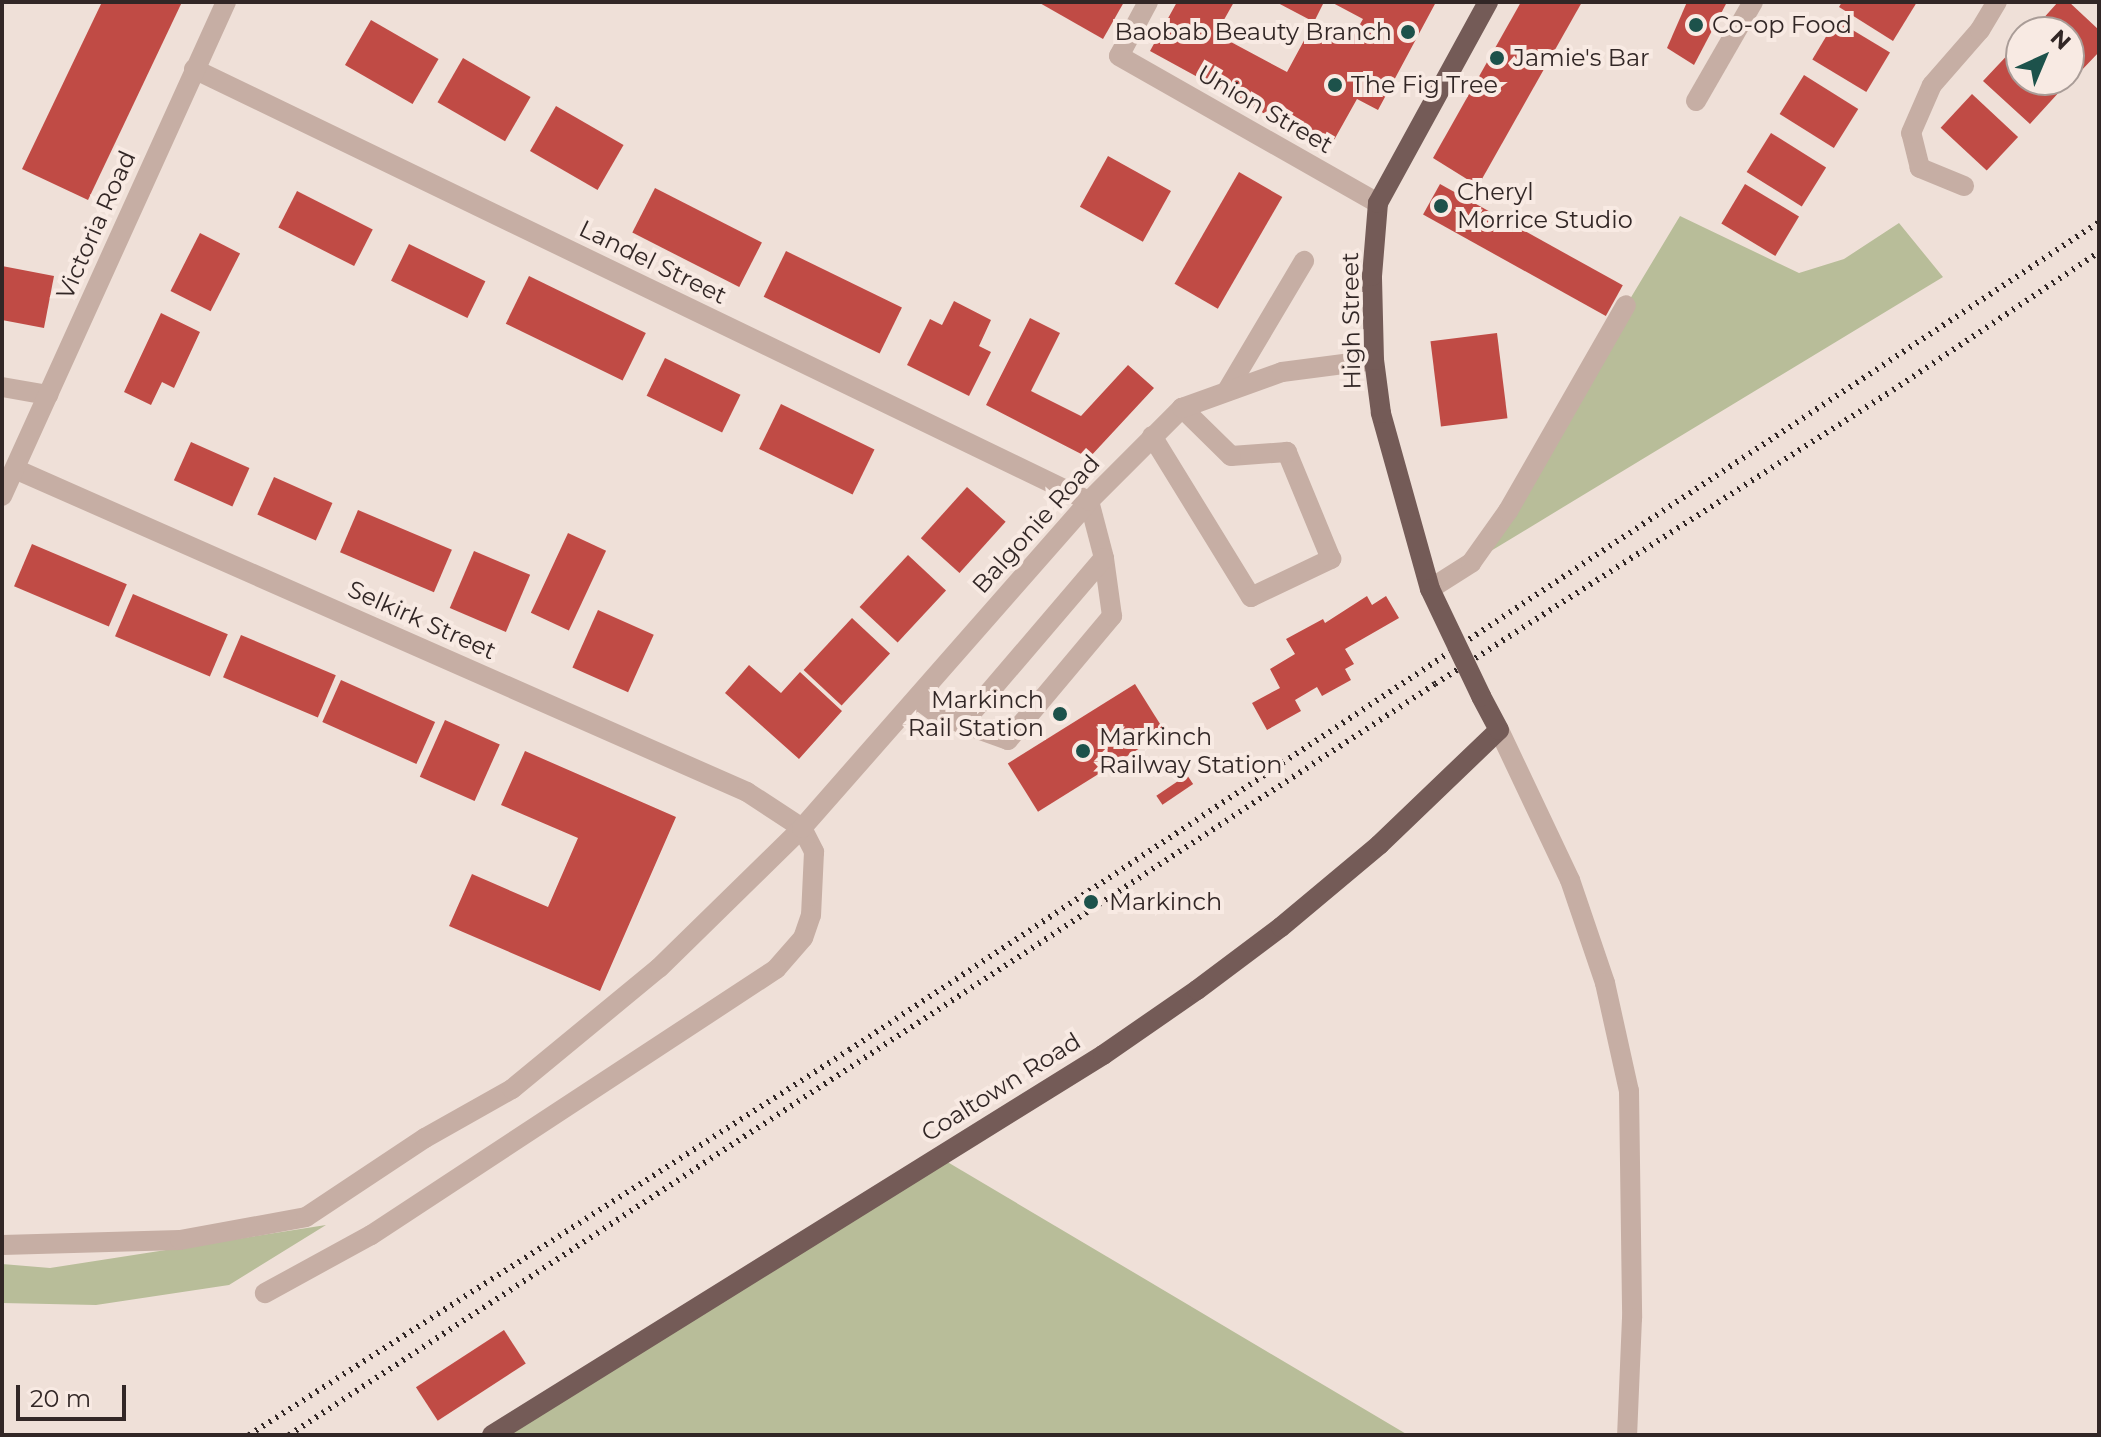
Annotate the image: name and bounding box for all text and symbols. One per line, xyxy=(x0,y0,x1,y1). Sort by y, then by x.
place label: Co-op Food xyxy=(1712,11,1852,39)
marker: Co-op Food xyxy=(1687,16,1705,34)
north arrow xyxy=(2005,16,2085,96)
place label: Baobab Beauty Branch xyxy=(1114,18,1392,46)
marker: Baobab Beauty Branch xyxy=(1399,23,1417,41)
text: N xyxy=(2045,24,2076,56)
place label: Jamie's Bar xyxy=(1513,44,1650,72)
marker: Jamie's Bar xyxy=(1488,49,1506,67)
street label: Union Street xyxy=(1192,59,1338,159)
place label: The Fig Tree xyxy=(1351,71,1498,99)
marker: The Fig Tree xyxy=(1326,76,1344,94)
street label: Victoria Road xyxy=(50,146,142,304)
place label: Cheryl Morrice Studio xyxy=(1457,178,1633,234)
marker: Cheryl Morrice Studio xyxy=(1432,197,1450,215)
street label: Landel Street xyxy=(575,214,731,310)
street label: High Street xyxy=(1335,252,1367,390)
street label: Balgonie Road xyxy=(966,449,1106,599)
street label: Selkirk Street xyxy=(343,574,501,666)
place label: Markinch Rail Station xyxy=(908,686,1044,742)
marker: Markinch Rail Station xyxy=(1051,705,1069,723)
place label: Markinch Railway Station xyxy=(1099,723,1283,779)
marker: Markinch Railway Station xyxy=(1074,742,1092,760)
place label: Markinch xyxy=(1109,888,1222,916)
marker: Markinch xyxy=(1080,891,1102,913)
street label: Coaltown Road xyxy=(916,1027,1086,1147)
scale bar xyxy=(20,1369,130,1419)
text: 20 m xyxy=(30,1384,91,1413)

